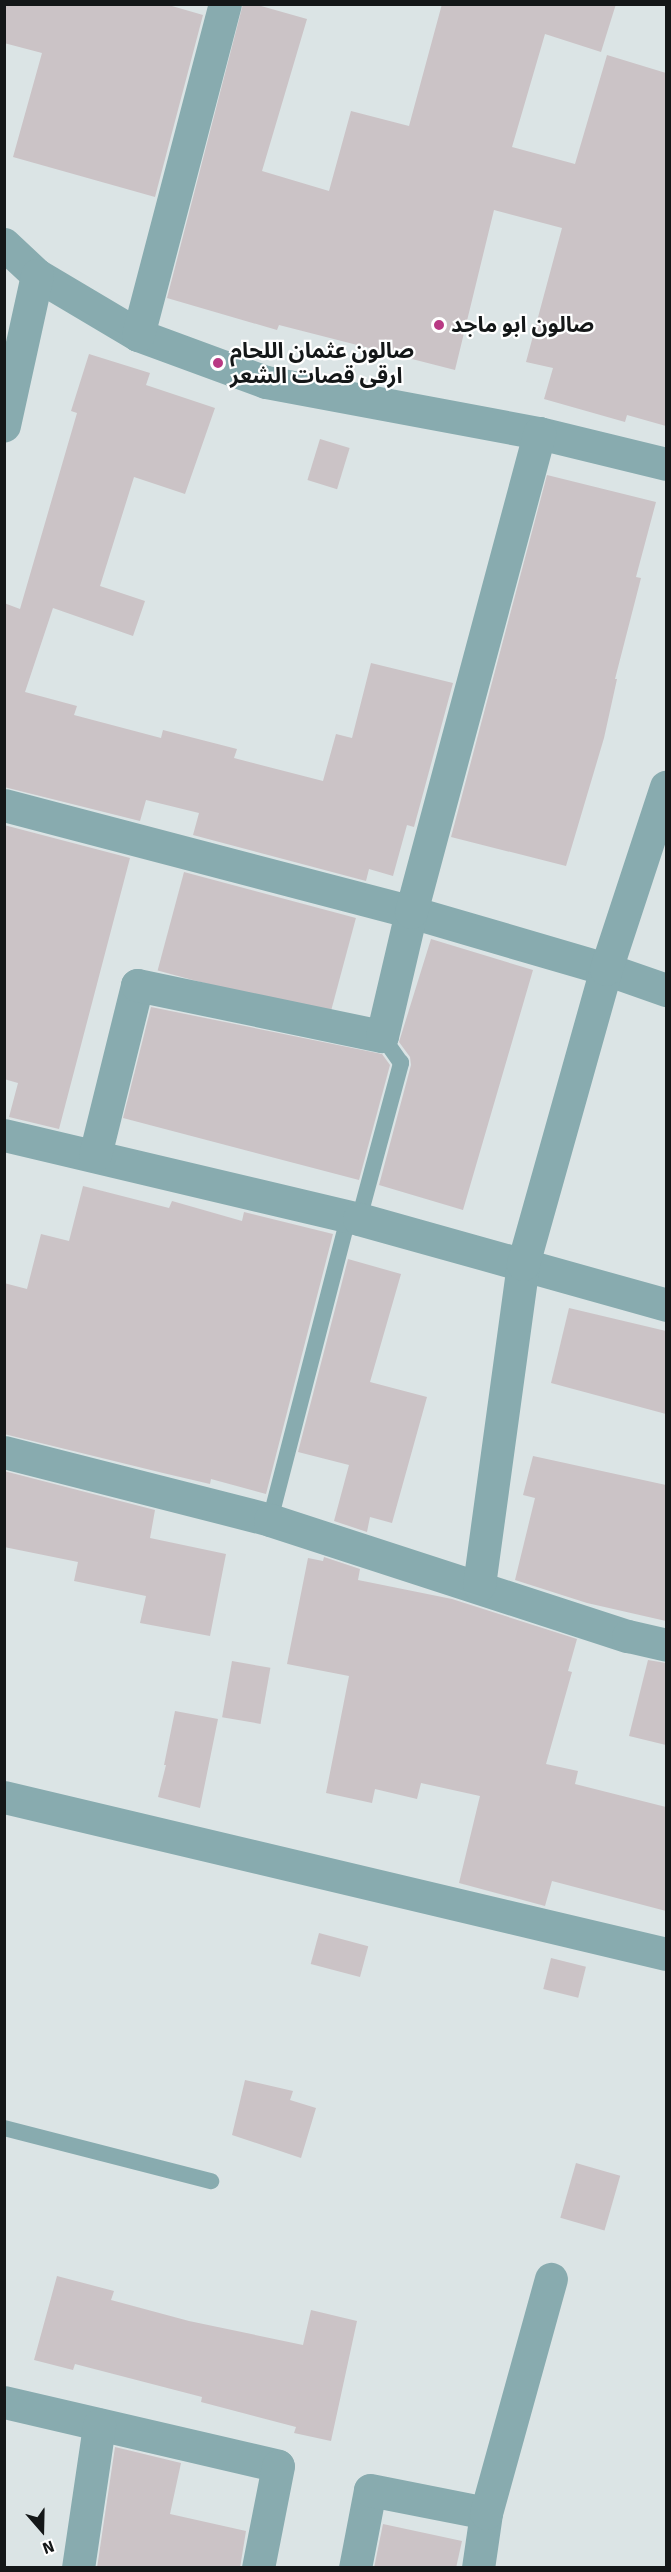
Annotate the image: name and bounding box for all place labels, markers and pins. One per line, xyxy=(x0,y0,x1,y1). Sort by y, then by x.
place label: صالون ابو ماجد xyxy=(451,312,594,338)
marker: صالون ابو ماجد xyxy=(432,318,446,332)
place label: صالون عثمان اللحام ارقى قصات الشعر xyxy=(230,337,414,388)
marker: صالون عثمان اللحام ارقى قصات الشعر xyxy=(211,356,225,370)

